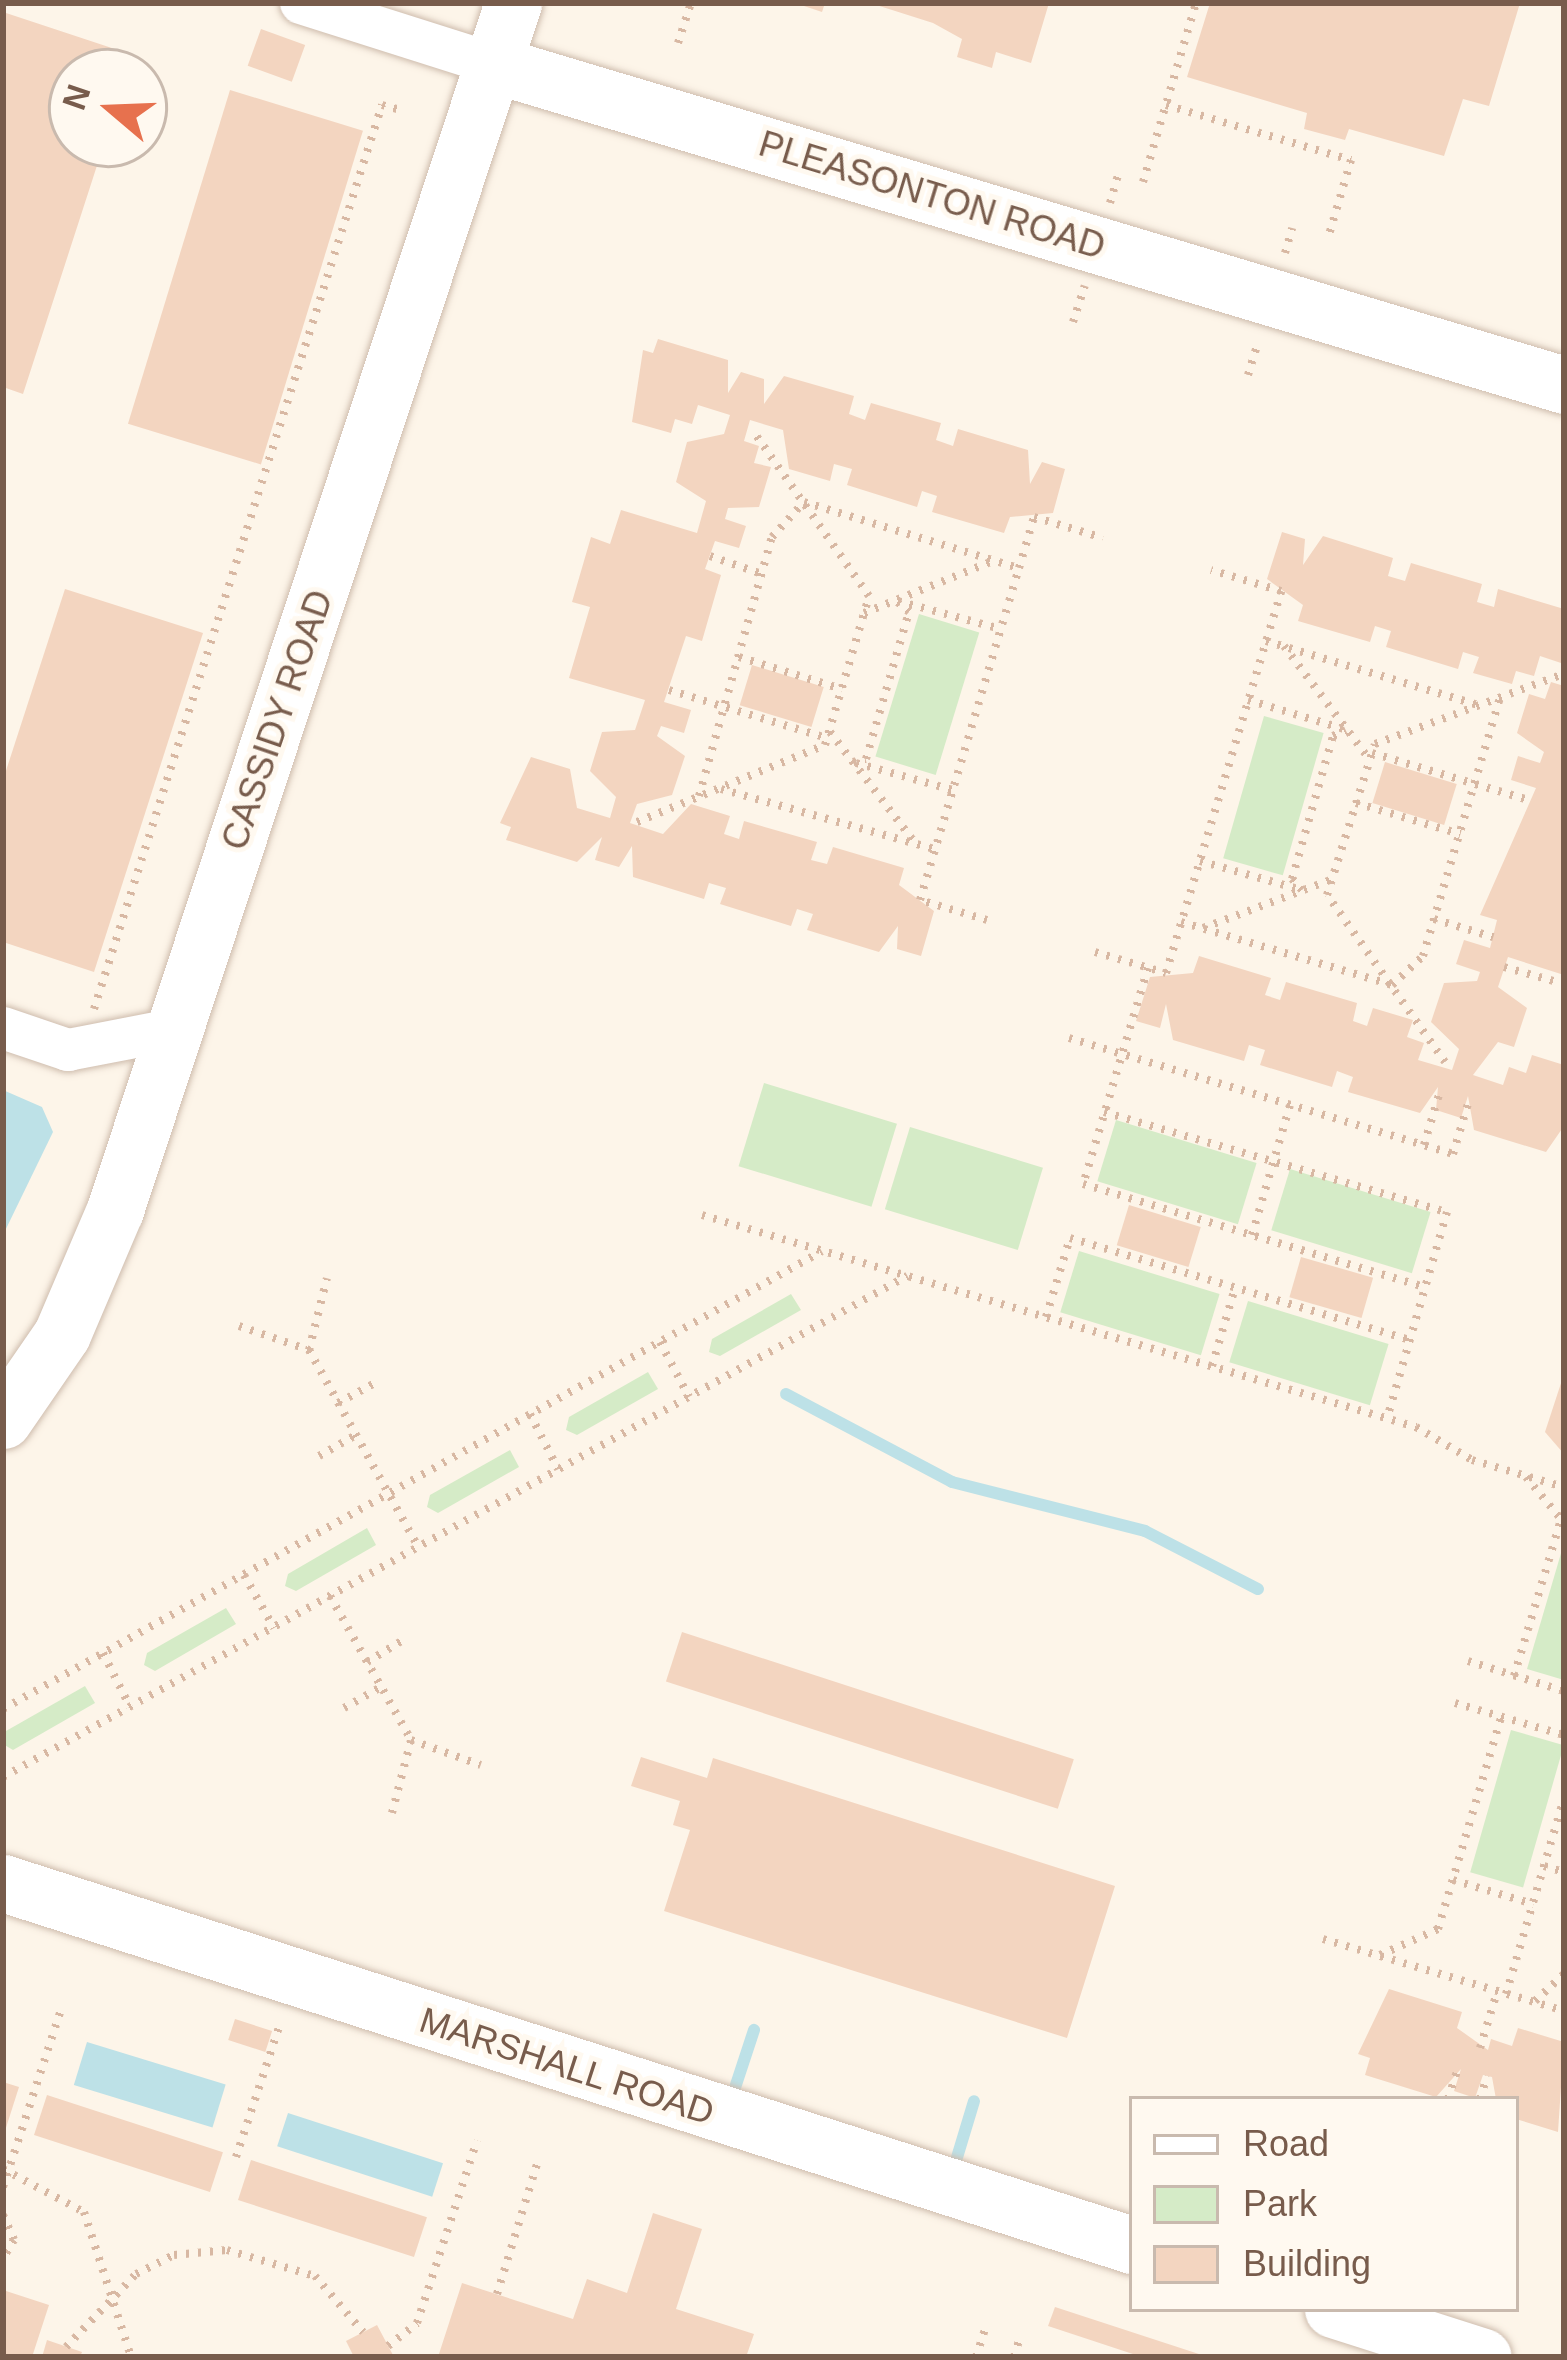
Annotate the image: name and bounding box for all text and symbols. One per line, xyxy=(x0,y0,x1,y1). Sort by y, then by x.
north arrow xyxy=(48,48,168,168)
text: N xyxy=(55,80,98,114)
street label: PLEASONTON ROAD xyxy=(754,122,1110,268)
street label: CASSIDY ROAD xyxy=(212,584,342,856)
street label: MARSHALL ROAD xyxy=(414,1998,720,2134)
legend xyxy=(1129,2096,1519,2312)
text: Road xyxy=(1243,2123,1329,2164)
text: Park xyxy=(1243,2183,1317,2224)
text: Building xyxy=(1243,2243,1371,2284)

